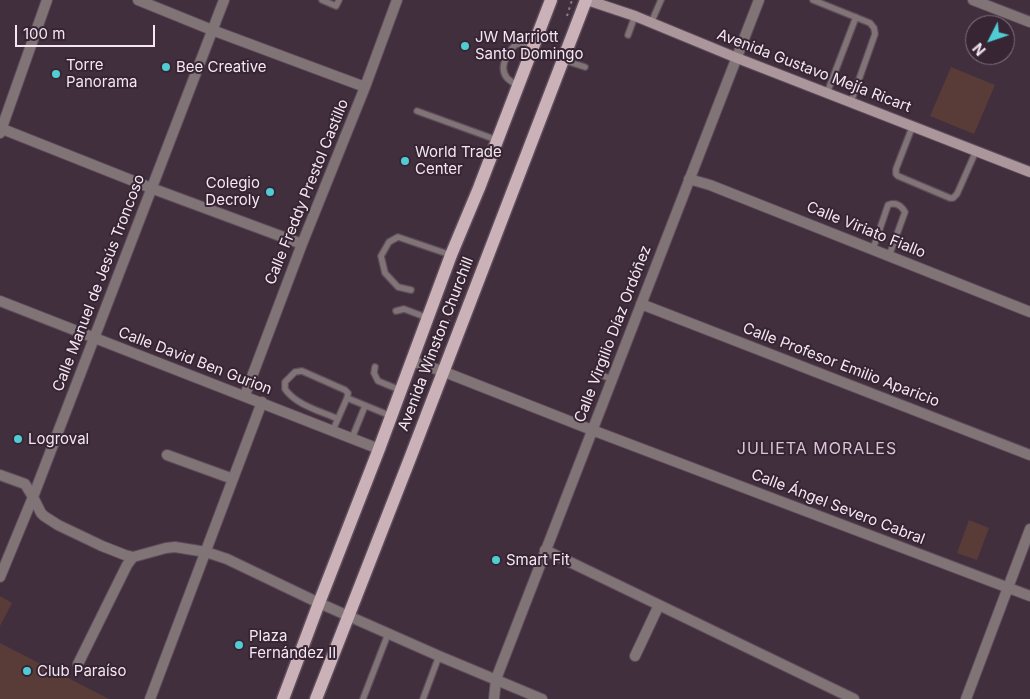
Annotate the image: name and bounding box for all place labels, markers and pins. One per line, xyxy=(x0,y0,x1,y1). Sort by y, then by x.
place label: JW Marriott Santo Domingo xyxy=(475,28,584,63)
marker: JW Marriott Santo Domingo xyxy=(459,40,471,52)
place label: Torre Panorama xyxy=(66,56,137,91)
place label: Bee Creative xyxy=(176,58,267,76)
marker: Bee Creative xyxy=(160,61,172,73)
marker: Torre Panorama xyxy=(50,68,62,80)
place label: World Trade Center xyxy=(415,143,502,178)
marker: World Trade Center xyxy=(399,155,411,167)
place label: Colegio Decroly xyxy=(205,174,260,209)
marker: Colegio Decroly xyxy=(264,186,276,198)
place label: Logroval xyxy=(28,430,89,448)
marker: Logroval xyxy=(12,433,24,445)
place label: Smart Fit xyxy=(506,551,570,569)
marker: Smart Fit xyxy=(490,554,502,566)
place label: Plaza Fernández II xyxy=(249,627,336,662)
marker: Plaza Fernández II xyxy=(233,639,245,651)
place label: Club Paraíso xyxy=(37,662,126,680)
marker: Club Paraíso xyxy=(21,665,33,677)

